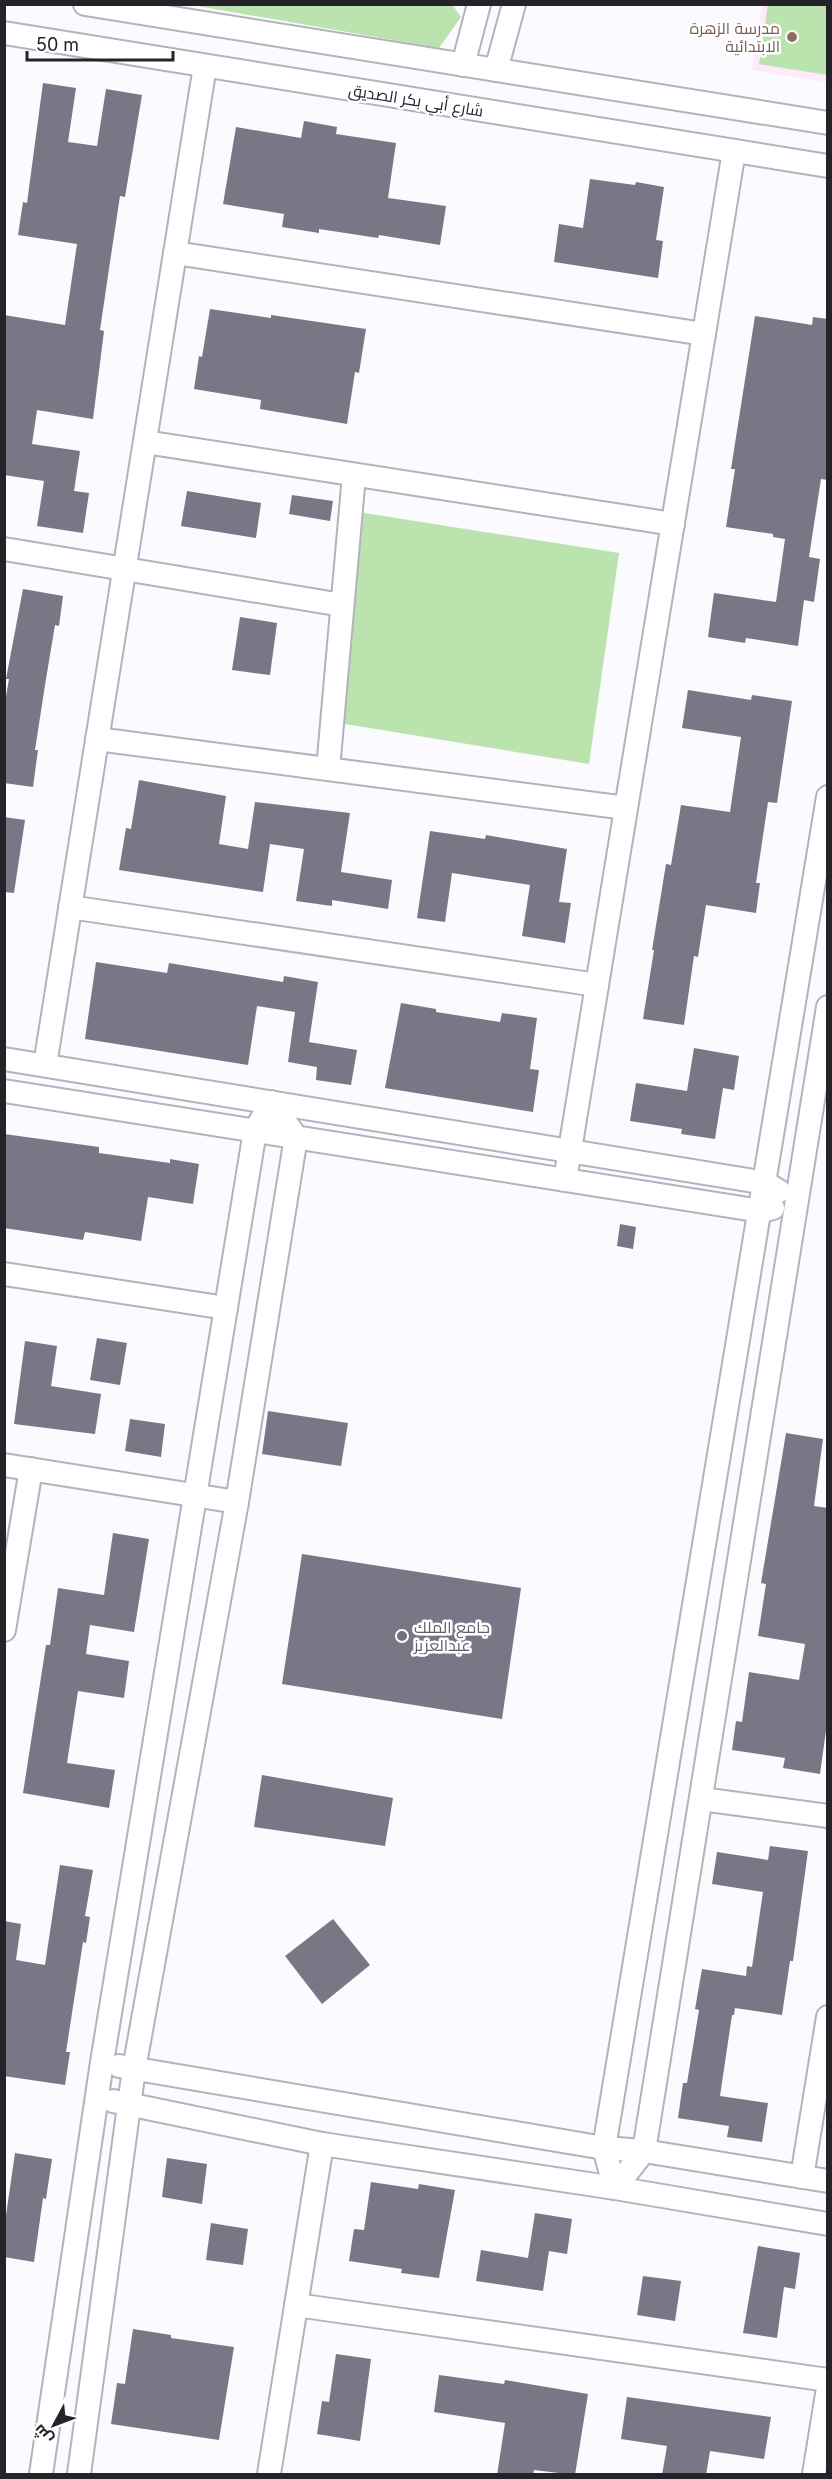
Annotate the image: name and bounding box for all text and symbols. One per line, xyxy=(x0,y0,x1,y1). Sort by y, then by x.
place label: مدرسة الزهرة الابتدائية xyxy=(690,18,780,56)
scale bar xyxy=(27,24,172,62)
marker: مدرسة الزهرة الابتدائية xyxy=(785,30,799,44)
text: 50 m xyxy=(36,34,79,55)
street label: شارع أبي بكر الصديق xyxy=(346,79,485,124)
place label: جامع الملك عبدالعزيز xyxy=(413,1617,490,1655)
marker: جامع الملك عبدالعزيز xyxy=(395,1629,409,1643)
north arrow xyxy=(24,2395,84,2455)
text: ش xyxy=(28,2421,57,2449)

